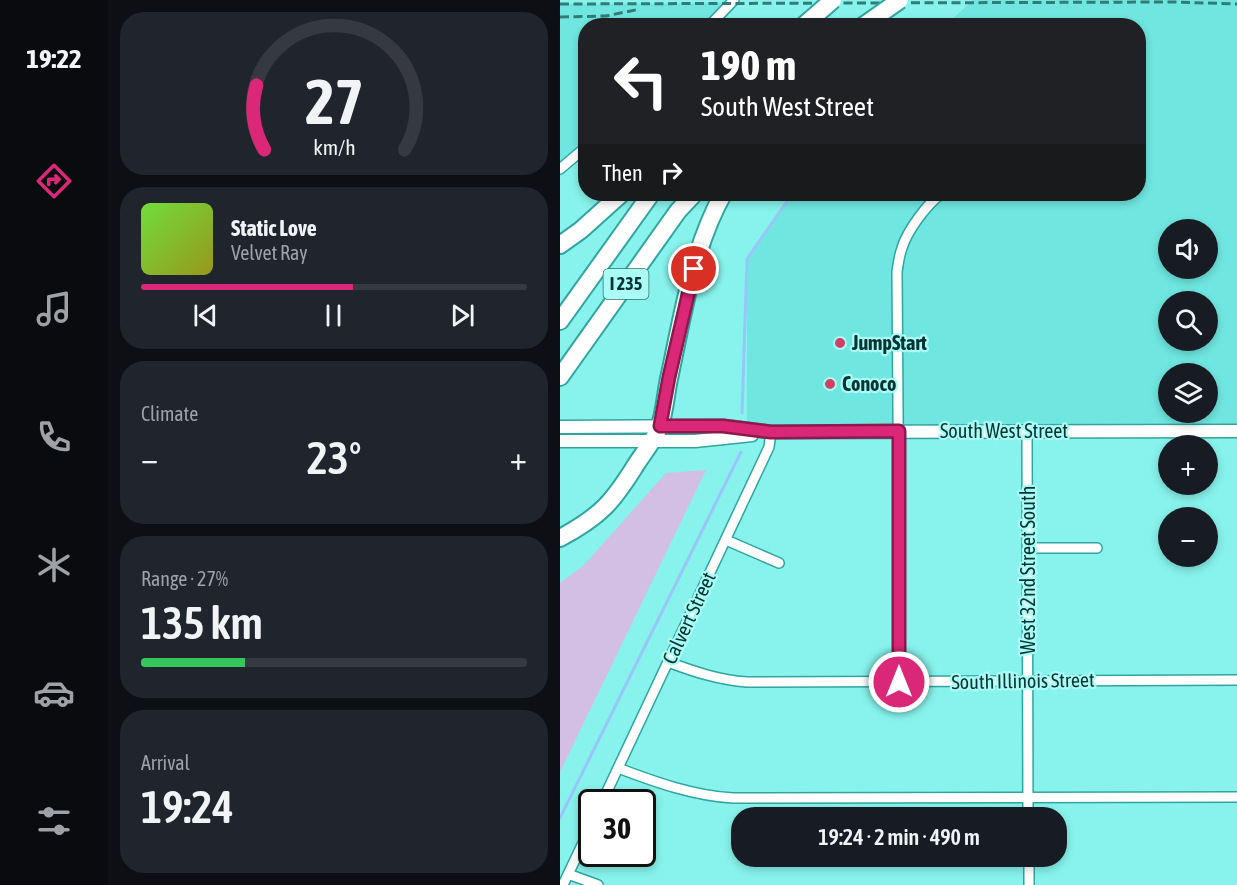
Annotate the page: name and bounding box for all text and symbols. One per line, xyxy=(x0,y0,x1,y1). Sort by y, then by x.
text: 190 m xyxy=(701,41,796,89)
icon: left xyxy=(602,42,680,120)
text: 19:22 xyxy=(26,43,82,74)
text: 27 xyxy=(305,66,363,137)
text: South West Street xyxy=(701,91,874,122)
text: km/h xyxy=(313,136,355,161)
icon: right xyxy=(655,156,688,189)
icon: directions xyxy=(33,160,75,202)
text: Then xyxy=(602,160,643,186)
text: Static Love xyxy=(231,215,317,241)
map controls xyxy=(1158,219,1218,567)
button: sound xyxy=(1158,219,1218,279)
text: Velvet Ray xyxy=(231,241,308,264)
pin xyxy=(668,243,719,294)
icon: arrive xyxy=(677,252,710,285)
road number: I 235 xyxy=(604,269,648,299)
icon: music xyxy=(33,288,75,330)
button: search xyxy=(1158,291,1218,351)
icon: previous xyxy=(189,299,222,332)
icon: pause xyxy=(317,299,350,332)
icon: next xyxy=(446,299,479,332)
place label: JumpStart xyxy=(851,331,927,354)
marker: JumpStart xyxy=(833,336,847,350)
button: layers xyxy=(1158,363,1218,423)
place label: Conoco xyxy=(842,372,896,395)
marker: Conoco xyxy=(823,377,837,391)
text: Climate xyxy=(141,402,198,425)
icon: phone xyxy=(33,416,75,458)
street label: South West Street xyxy=(940,419,1068,442)
text: 23° xyxy=(307,432,361,484)
button: + xyxy=(1158,435,1218,495)
text: − xyxy=(141,439,158,477)
text: + xyxy=(510,439,527,477)
street label: West 32nd Street South xyxy=(1016,486,1039,654)
button: − xyxy=(1158,507,1218,567)
icon: climate xyxy=(33,544,75,586)
text: Range · 27% xyxy=(141,567,228,590)
street label: Calvert Street xyxy=(657,568,720,667)
text: 135 km xyxy=(141,597,263,649)
position arrow xyxy=(867,650,931,714)
street label: South Illinois Street xyxy=(951,668,1095,693)
icon: car xyxy=(33,672,75,714)
text: Arrival xyxy=(141,751,190,774)
text: 19:24 xyxy=(141,781,234,833)
speed limit sign: 30 xyxy=(578,789,656,867)
icon: filters xyxy=(33,800,75,842)
text: 19:24 · 2 min · 490 m xyxy=(818,824,980,850)

